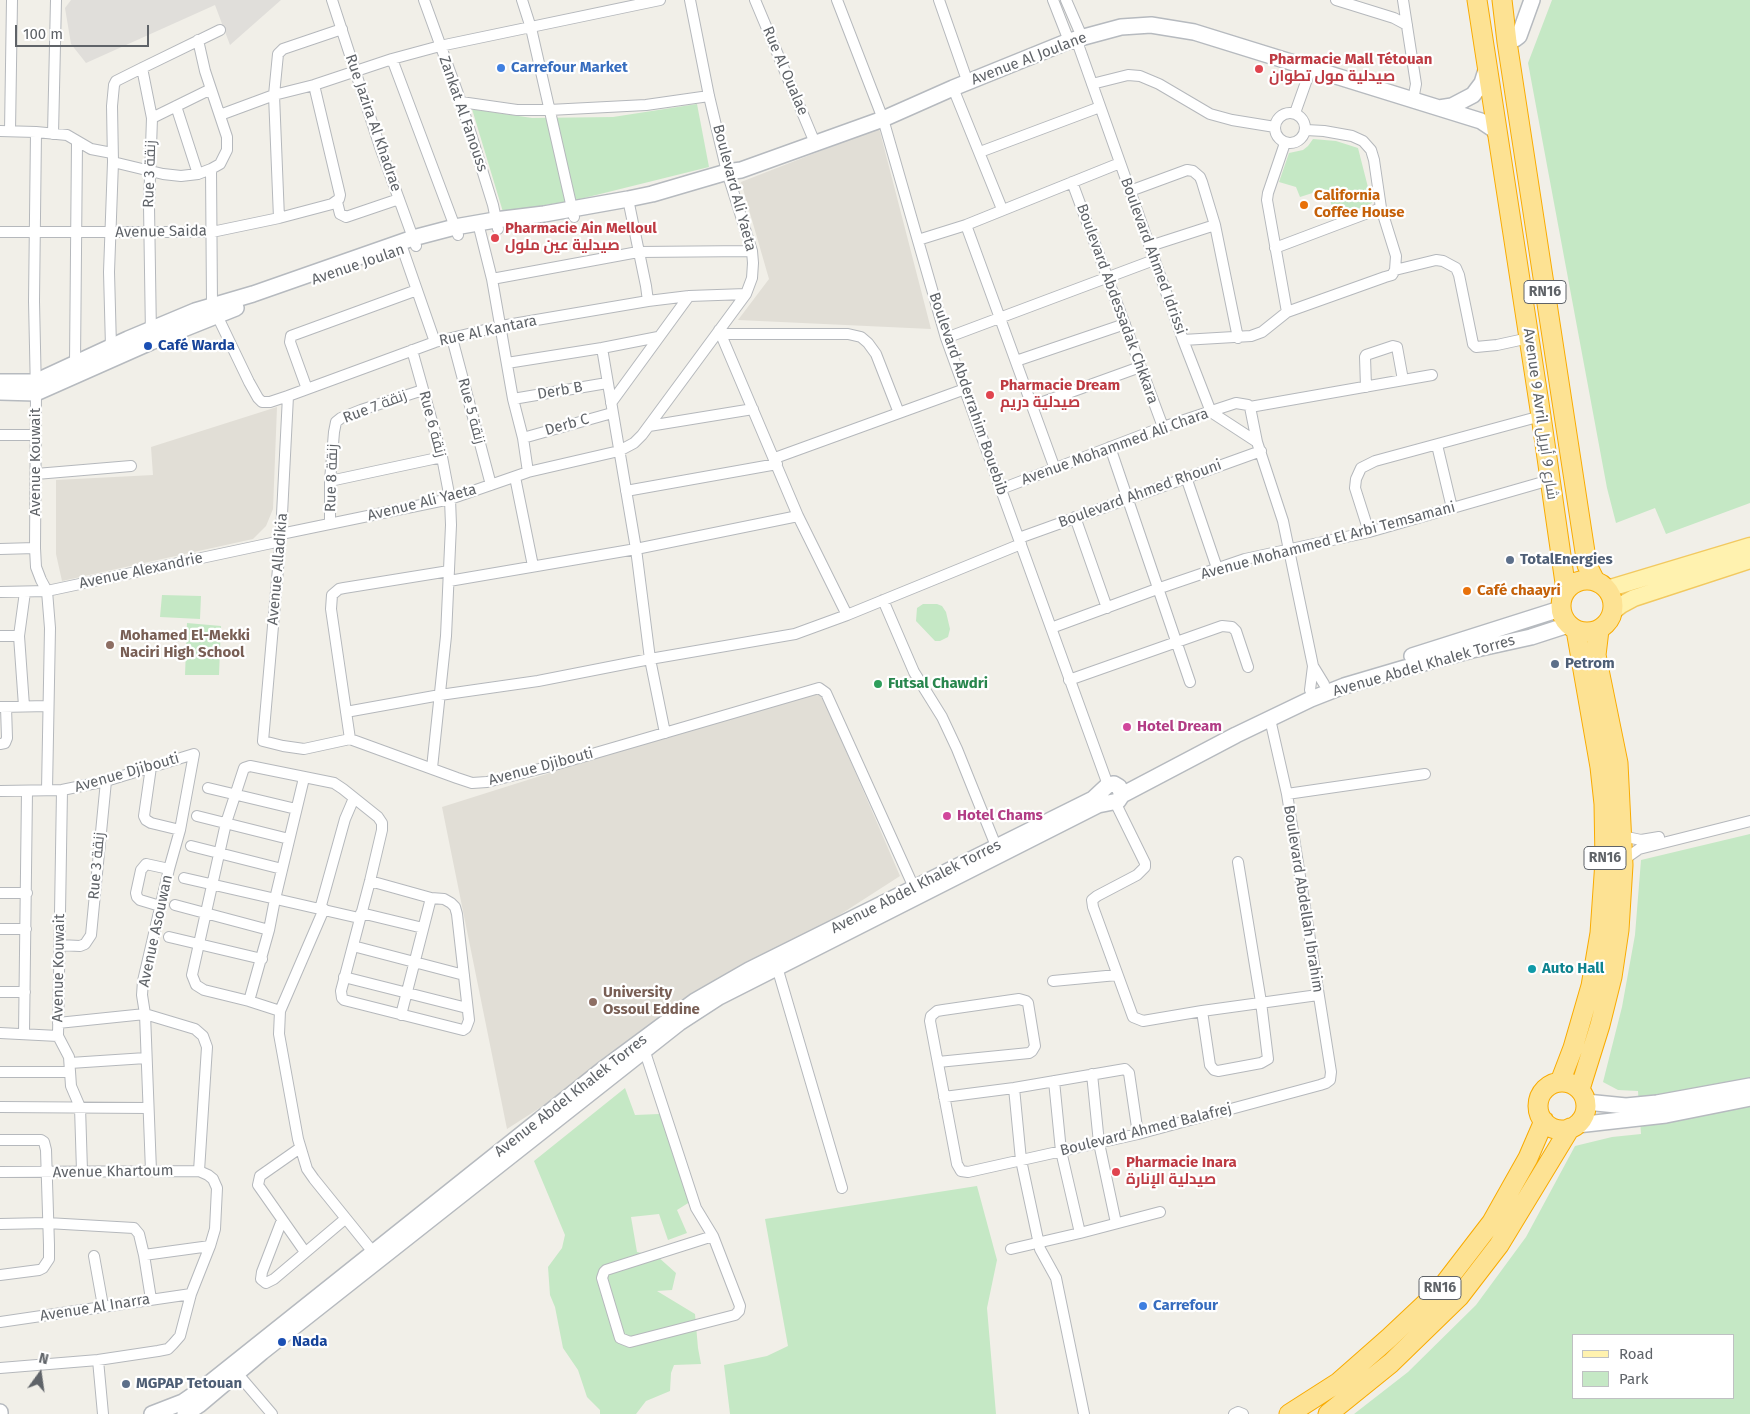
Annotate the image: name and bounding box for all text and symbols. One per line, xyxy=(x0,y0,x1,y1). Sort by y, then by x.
scale bar xyxy=(18,15,151,47)
street label: Rue Al Oualae xyxy=(758,24,812,118)
text: 100 m xyxy=(23,25,63,43)
street label: Avenue Al Joulane xyxy=(969,29,1089,89)
place label: Pharmacie Mall Tétouan صيدلية مول تطوان xyxy=(1269,51,1432,86)
street label: Rue Jazira Al Khadrae xyxy=(341,52,405,194)
street label: Zankat Al Fanouss xyxy=(435,54,491,174)
place label: Carrefour Market xyxy=(511,59,628,77)
marker: Carrefour Market xyxy=(495,62,507,74)
marker: Pharmacie Mall Tétouan صيدلية مول تطوان xyxy=(1253,63,1265,75)
street label: Boulevard Ali Yaeta xyxy=(708,123,760,253)
street label: Rue 3 زنقة xyxy=(140,140,160,208)
street label: Boulevard Ahmed Idrissi xyxy=(1116,175,1190,337)
place label: California Coffee House xyxy=(1314,187,1405,222)
marker: California Coffee House xyxy=(1298,199,1310,211)
street label: Boulevard Abdessadak Chkkara xyxy=(1072,201,1162,407)
place label: Pharmacie Ain Melloul صيدلية عين ملول xyxy=(505,220,657,255)
street label: Avenue Saida xyxy=(115,222,207,242)
marker: Pharmacie Ain Melloul صيدلية عين ملول xyxy=(489,232,501,244)
street label: Avenue Joulan xyxy=(309,241,407,289)
road number: RN16 xyxy=(1524,280,1566,304)
street label: Boulevard Abderrahim Bouebib xyxy=(925,290,1011,498)
street label: Rue Al Kantara xyxy=(437,312,539,350)
street label: Avenue 9 Avril شارع 9 أبريل xyxy=(1519,327,1561,501)
place label: Café Warda xyxy=(158,337,235,355)
marker: Café Warda xyxy=(142,340,154,352)
street label: Rue 5 زنقة xyxy=(454,376,488,446)
place label: Pharmacie Dream صيدلية دريم xyxy=(1000,377,1120,412)
street label: Derb B xyxy=(536,378,584,404)
street label: Rue 7 زنقة xyxy=(341,387,409,427)
street label: Rue 6 زنقة xyxy=(414,389,450,459)
marker: Pharmacie Dream صيدلية دريم xyxy=(984,389,996,401)
street label: Avenue Mohammed Ali Chara xyxy=(1019,405,1211,489)
street label: Avenue Kouwait xyxy=(27,408,45,516)
street label: Derb C xyxy=(543,410,591,440)
street label: Rue 8 زنقة xyxy=(322,444,342,512)
street label: Boulevard Ahmed Rhouni xyxy=(1056,456,1224,532)
street label: Avenue Ali Yaeta xyxy=(366,481,478,525)
street label: Avenue Mohammed El Arbi Temsamani xyxy=(1199,498,1457,584)
street label: Avenue Alladikia xyxy=(264,512,292,626)
street label: Avenue Alexandrie xyxy=(78,549,204,593)
place label: TotalEnergies xyxy=(1520,551,1613,569)
marker: TotalEnergies xyxy=(1504,554,1516,566)
place label: Café chaayri xyxy=(1477,582,1561,600)
marker: Café chaayri xyxy=(1461,585,1473,597)
place label: Mohamed El-Mekki Naciri High School xyxy=(120,627,250,662)
street label: Avenue Abdel Khalek Torres xyxy=(1331,631,1517,701)
marker: Mohamed El-Mekki Naciri High School xyxy=(104,639,116,651)
place label: Petrom xyxy=(1565,655,1615,673)
marker: Petrom xyxy=(1549,658,1561,670)
place label: Futsal Chawdri xyxy=(888,675,988,693)
marker: Futsal Chawdri xyxy=(872,678,884,690)
place label: Hotel Dream xyxy=(1137,718,1222,736)
marker: Hotel Dream xyxy=(1121,721,1133,733)
street label: Avenue Djibouti xyxy=(487,744,595,790)
street label: Avenue Djibouti xyxy=(73,749,181,797)
street label: Boulevard Abdellah Ibrahim xyxy=(1279,804,1327,994)
place label: Hotel Chams xyxy=(957,807,1043,825)
marker: Hotel Chams xyxy=(941,810,953,822)
street label: Rue 3 زنقة xyxy=(85,832,109,900)
street label: Avenue Abdel Khalek Torres xyxy=(828,836,1004,938)
road number: RN16 xyxy=(1584,846,1626,870)
street label: Avenue Asouwan xyxy=(135,873,177,989)
street label: Avenue Kouwait xyxy=(49,914,69,1022)
place label: Auto Hall xyxy=(1542,960,1604,978)
marker: Auto Hall xyxy=(1526,963,1538,975)
place label: University Ossoul Eddine xyxy=(603,984,700,1019)
marker: University Ossoul Eddine xyxy=(587,996,599,1008)
street label: Avenue Abdel Khalek Torres xyxy=(491,1031,651,1161)
street label: Boulevard Ahmed Balafrej xyxy=(1058,1100,1234,1160)
place label: Pharmacie Inara صيدلية الإنارة xyxy=(1126,1154,1237,1189)
street label: Avenue Khartoum xyxy=(52,1162,174,1182)
marker: Pharmacie Inara صيدلية الإنارة xyxy=(1110,1166,1122,1178)
road number: RN16 xyxy=(1419,1276,1461,1300)
street label: Avenue Al Inarra xyxy=(39,1290,151,1326)
place label: Carrefour xyxy=(1153,1297,1218,1315)
marker: Carrefour xyxy=(1137,1300,1149,1312)
place label: Nada xyxy=(292,1333,327,1351)
legend xyxy=(1572,1334,1735,1399)
marker: Nada xyxy=(276,1336,288,1348)
text: Road xyxy=(1619,1345,1654,1363)
north arrow xyxy=(15,1349,65,1399)
text: N xyxy=(37,1350,50,1368)
text: Park xyxy=(1619,1370,1649,1388)
place label: MGPAP Tetouan xyxy=(136,1375,242,1393)
marker: MGPAP Tetouan xyxy=(120,1378,132,1390)

